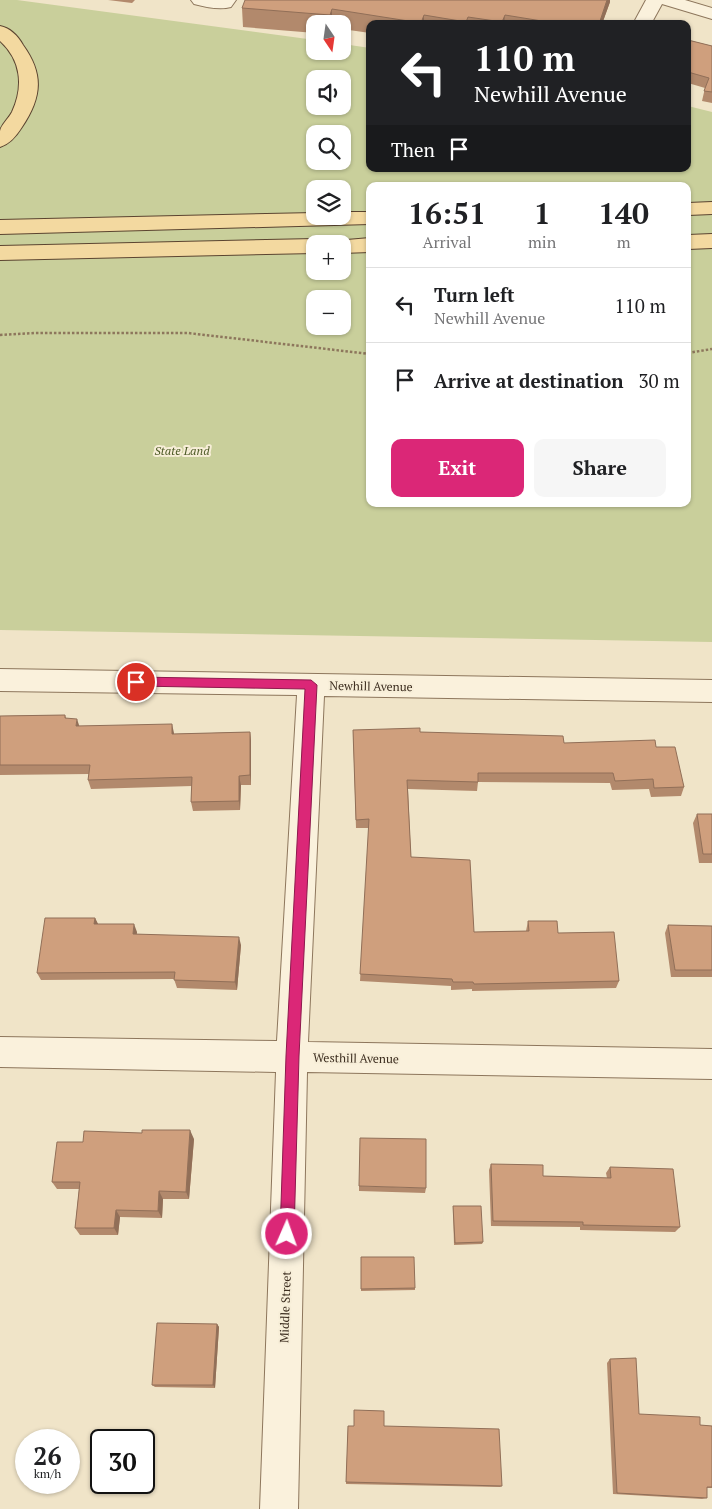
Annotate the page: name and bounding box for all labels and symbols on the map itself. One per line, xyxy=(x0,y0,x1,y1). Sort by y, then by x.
north arrow xyxy=(306,15,351,60)
park label: State Land xyxy=(154,443,210,458)
pin xyxy=(115,661,157,703)
street label: Newhill Avenue xyxy=(329,678,413,694)
street label: Westhill Avenue xyxy=(313,1050,399,1066)
position arrow xyxy=(260,1207,312,1259)
street label: Middle Street xyxy=(276,1270,294,1343)
speed limit sign: 30 xyxy=(90,1429,155,1494)

